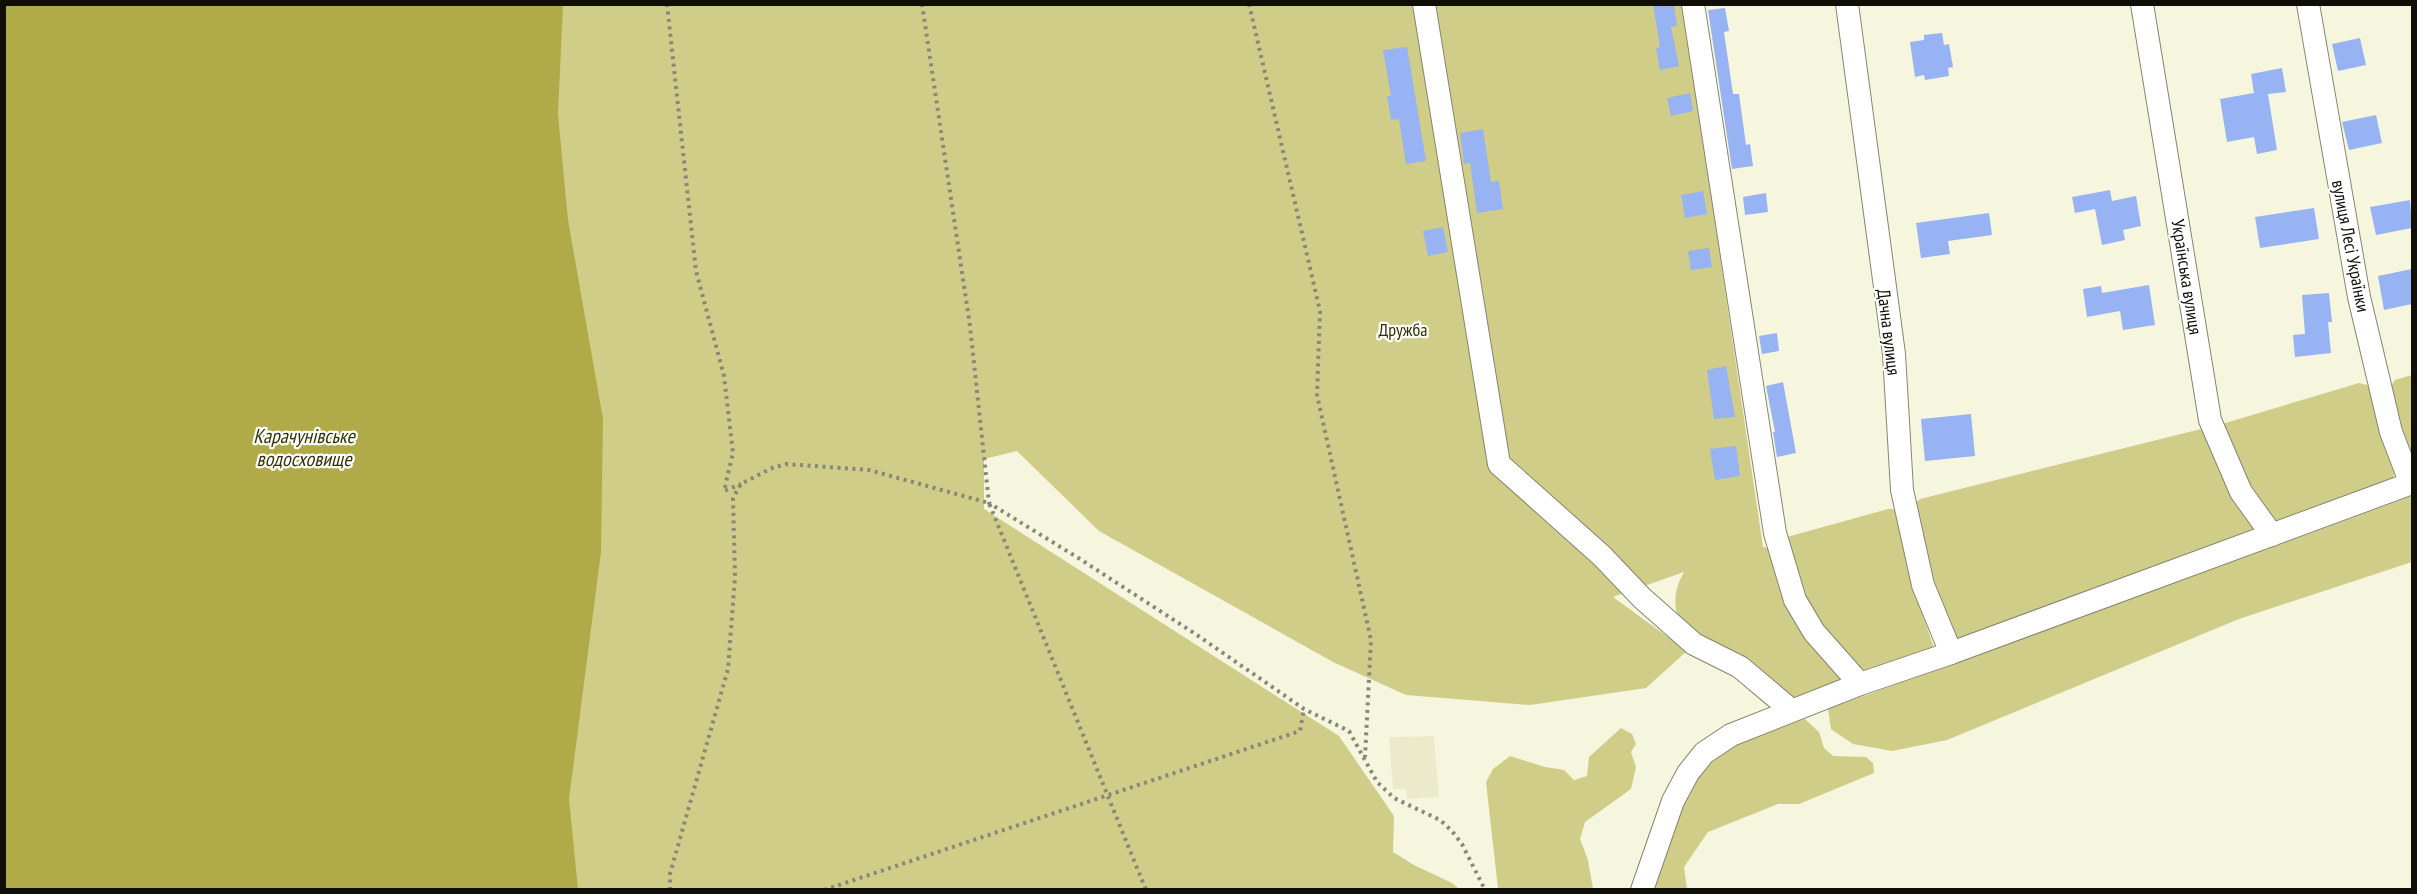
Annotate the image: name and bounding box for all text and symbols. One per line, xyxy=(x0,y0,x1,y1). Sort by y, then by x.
street label: вулиця Лесі Українки xyxy=(2327,178,2375,314)
street label: Українська вулиця xyxy=(2167,218,2207,336)
street label: Дачна вулиця xyxy=(1872,287,1906,377)
park label: Дружба xyxy=(1379,318,1427,341)
water label: Карачунівське водосховище xyxy=(253,423,357,472)

